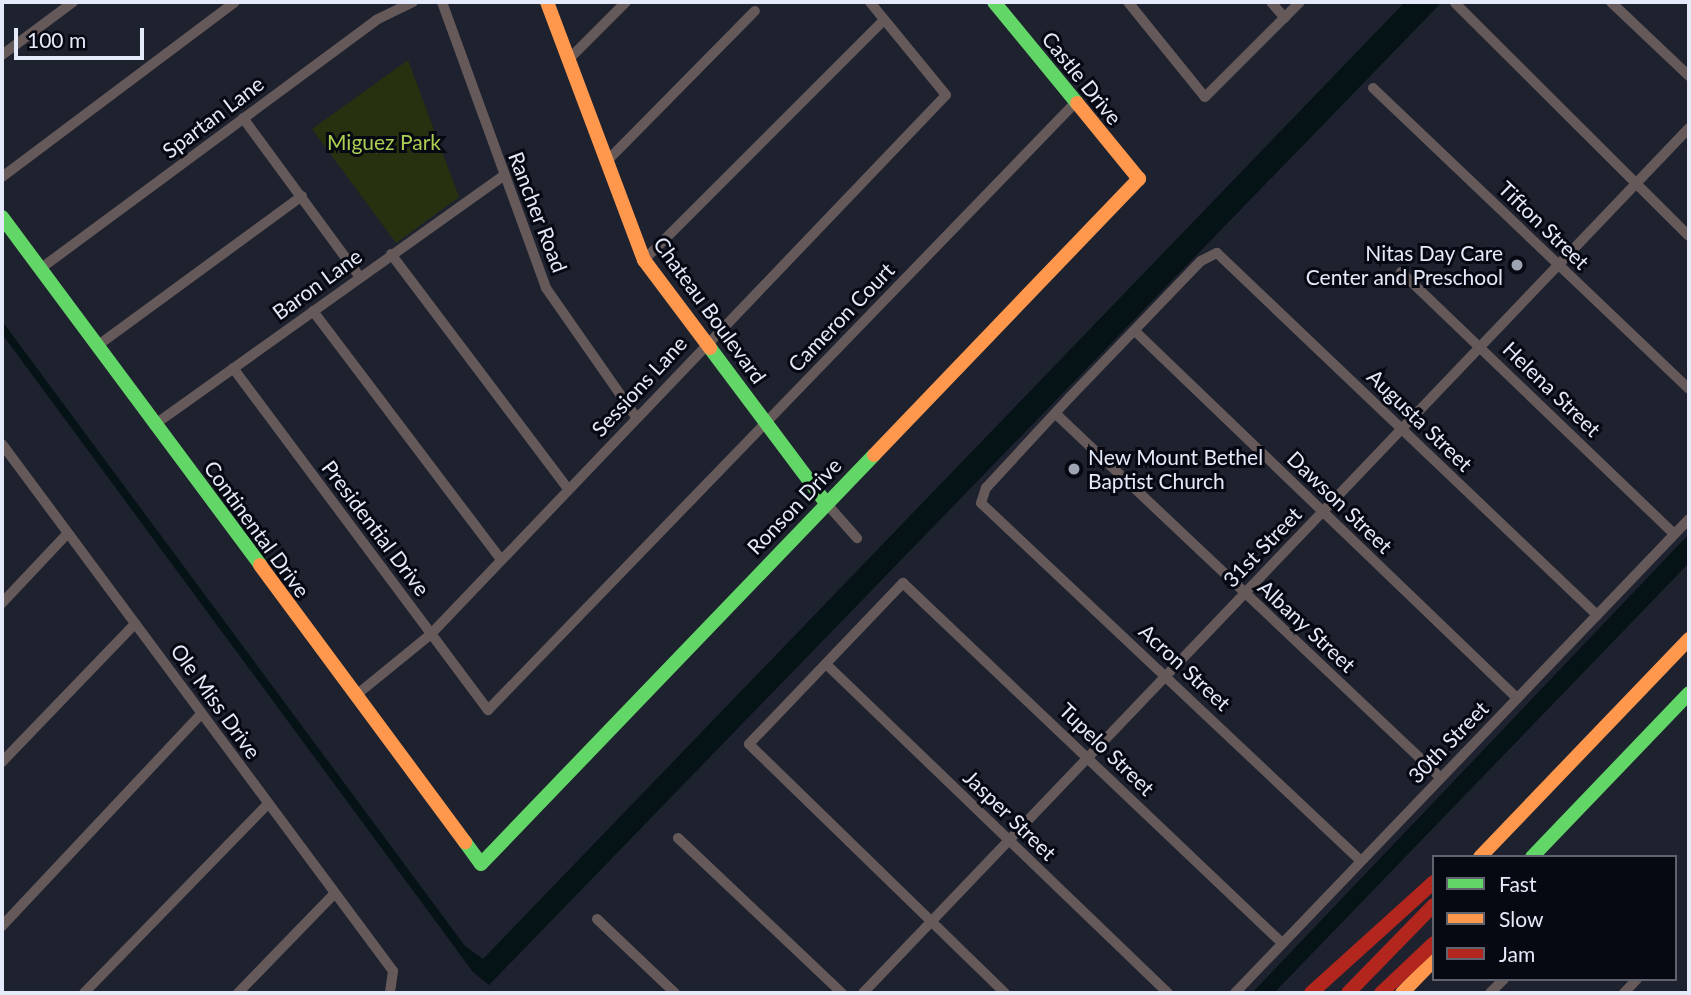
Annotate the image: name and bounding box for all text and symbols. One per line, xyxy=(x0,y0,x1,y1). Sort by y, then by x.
scale bar xyxy=(18,14,147,58)
street label: Castle Drive xyxy=(1037,26,1127,130)
text: 100 m xyxy=(27,27,86,52)
street label: Spartan Lane xyxy=(157,71,269,163)
park label: Miguez Park xyxy=(327,129,441,155)
street label: Rancher Road xyxy=(503,148,573,276)
street label: Tifton Street xyxy=(1494,176,1594,274)
street label: Chateau Boulevard xyxy=(648,232,772,388)
place label: Nitas Day Care Center and Preschool xyxy=(1305,240,1503,290)
street label: Baron Lane xyxy=(267,243,367,325)
street label: Cameron Court xyxy=(783,257,899,377)
marker: Nitas Day Care Center and Preschool xyxy=(1509,257,1525,273)
street label: Sessions Lane xyxy=(586,331,692,441)
street label: Helena Street xyxy=(1498,336,1606,442)
street label: Augusta Street xyxy=(1362,364,1478,476)
place label: New Mount Bethel Baptist Church xyxy=(1088,444,1264,494)
street label: Dawson Street xyxy=(1282,446,1398,558)
street label: Ronson Drive xyxy=(742,453,846,559)
street label: Presidential Drive xyxy=(317,455,435,601)
street label: Continental Drive xyxy=(199,456,315,602)
marker: New Mount Bethel Baptist Church xyxy=(1066,461,1082,477)
street label: 31st Street xyxy=(1218,502,1306,592)
street label: Albany Street xyxy=(1253,574,1361,678)
street label: Acron Street xyxy=(1134,618,1236,716)
street label: Ole Miss Drive xyxy=(166,639,266,763)
street label: 30th Street xyxy=(1403,696,1493,788)
street label: Tupelo Street xyxy=(1054,697,1160,801)
street label: Jasper Street xyxy=(958,765,1062,865)
legend xyxy=(1432,855,1677,981)
text: Fast xyxy=(1499,871,1536,896)
text: Slow xyxy=(1499,906,1543,931)
text: Jam xyxy=(1499,941,1535,966)

